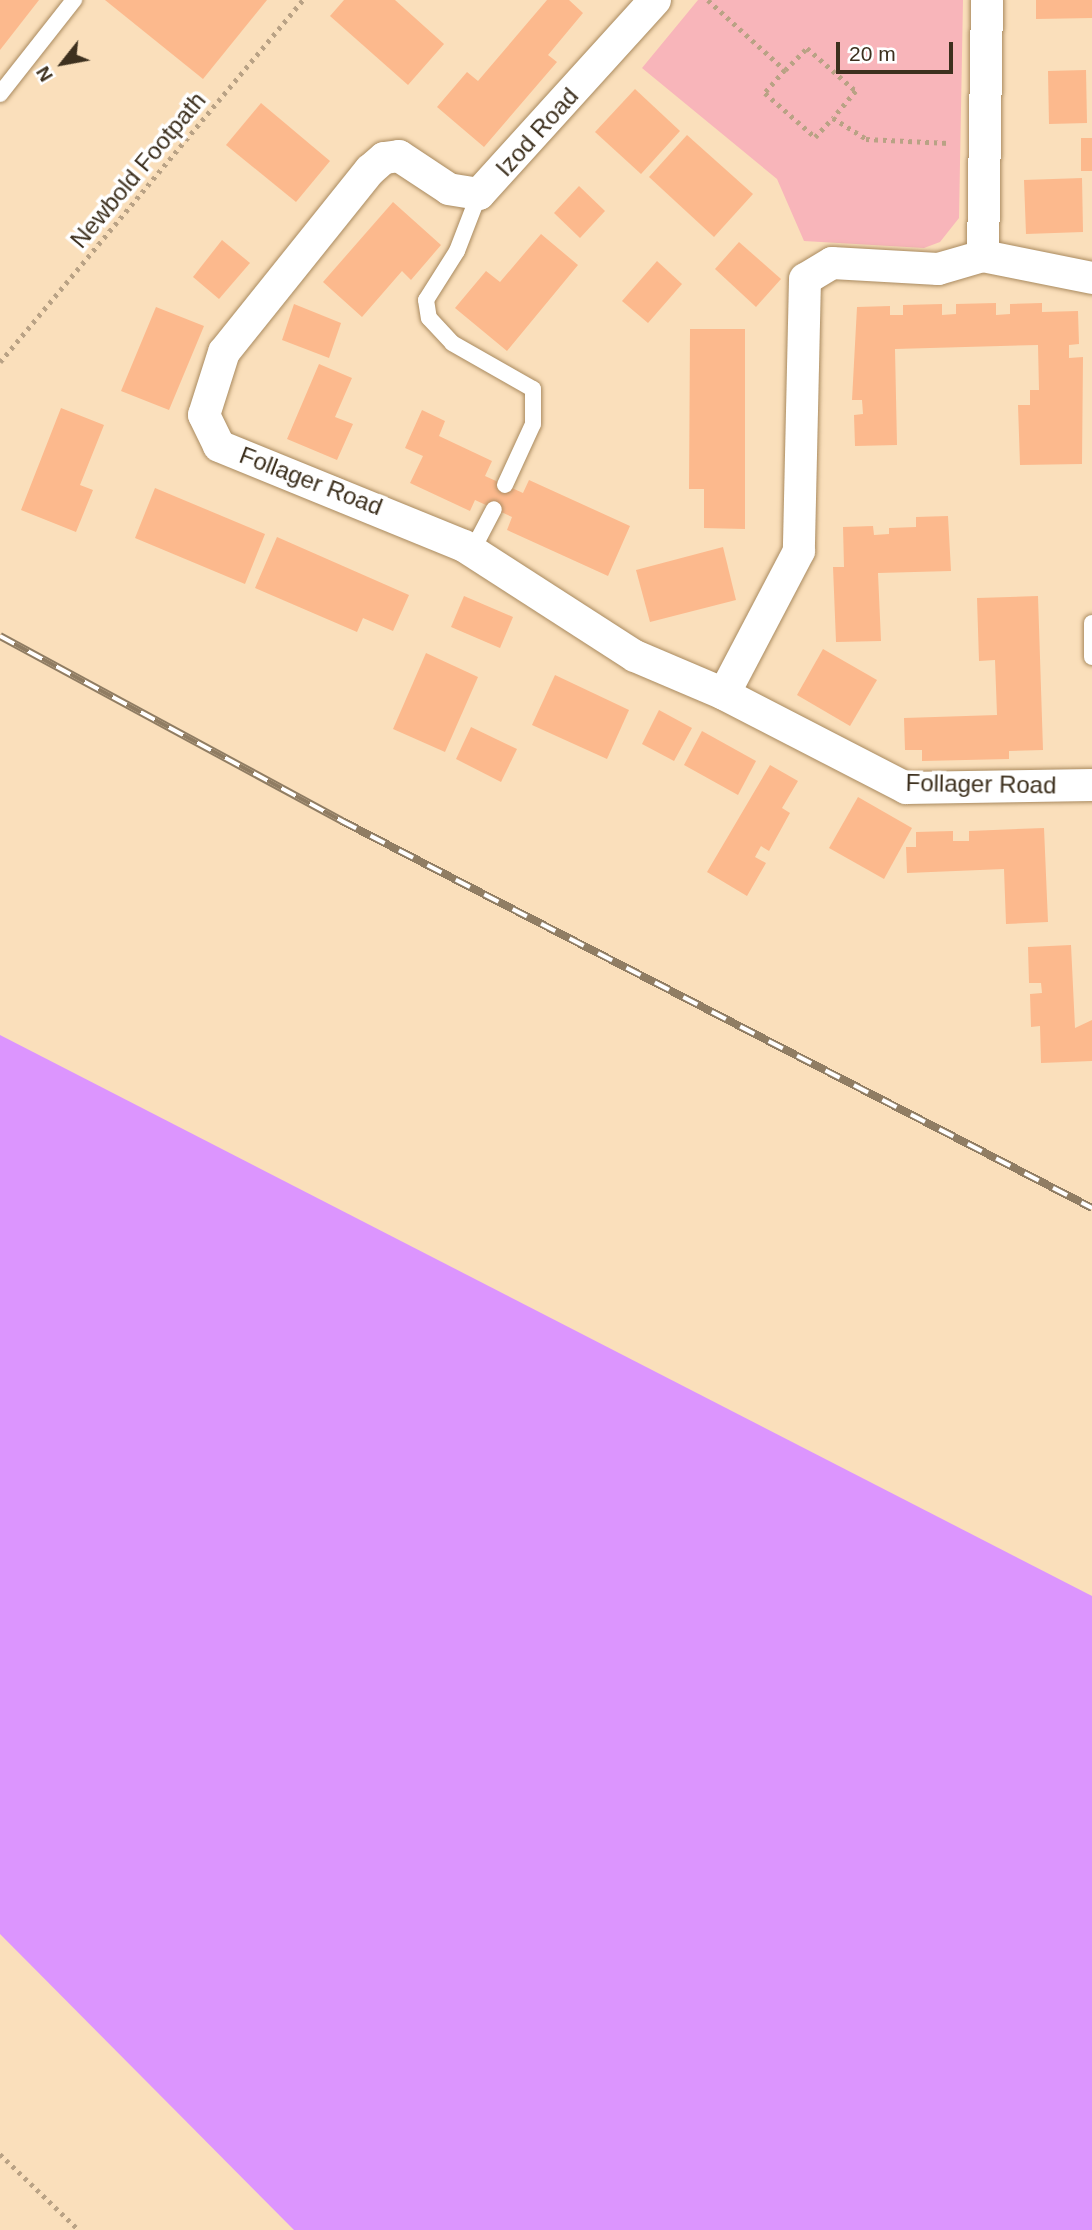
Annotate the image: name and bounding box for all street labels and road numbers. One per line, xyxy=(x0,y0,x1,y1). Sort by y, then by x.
street label: Izod Road xyxy=(490,82,584,182)
street label: Newbold Footpath xyxy=(64,86,212,254)
street label: Follager Road xyxy=(235,441,387,521)
street label: Follager Road xyxy=(905,768,1057,800)

